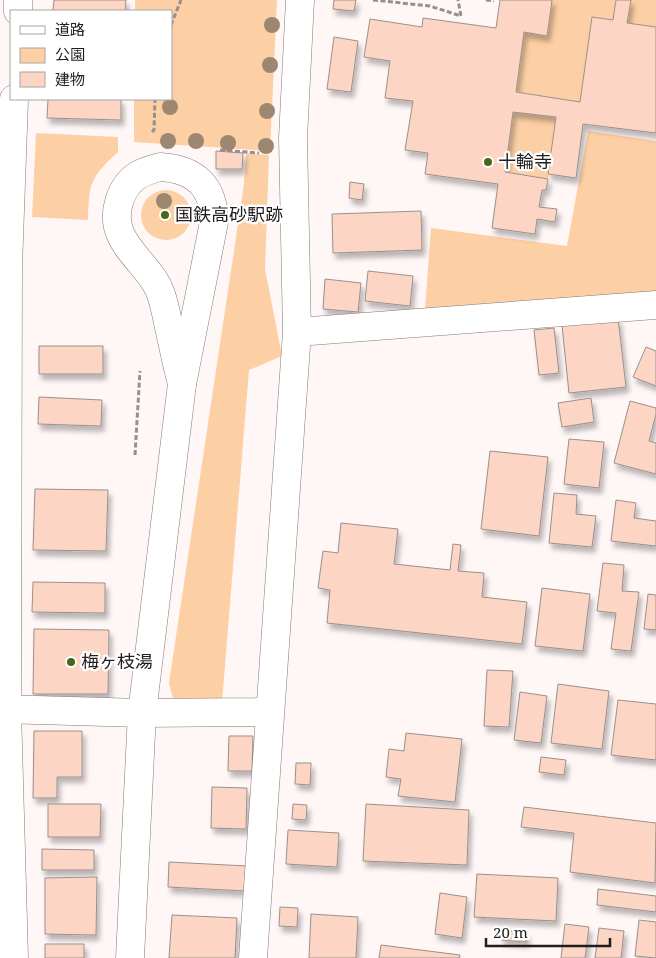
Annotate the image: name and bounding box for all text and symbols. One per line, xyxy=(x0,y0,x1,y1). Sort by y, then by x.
legend xyxy=(10,10,172,100)
text: 道路 xyxy=(55,19,85,39)
text: 公園 xyxy=(55,44,85,64)
text: 建物 xyxy=(55,69,85,89)
place label: 十輪寺 xyxy=(498,149,552,173)
marker: 十輪寺 xyxy=(482,156,494,168)
place label: 国鉄高砂駅跡 xyxy=(175,202,283,226)
marker: 国鉄高砂駅跡 xyxy=(159,209,171,221)
place label: 梅ヶ枝湯 xyxy=(81,649,153,673)
marker: 梅ヶ枝湯 xyxy=(65,656,77,668)
scale bar xyxy=(486,916,610,948)
text: 20 m xyxy=(493,922,528,942)

